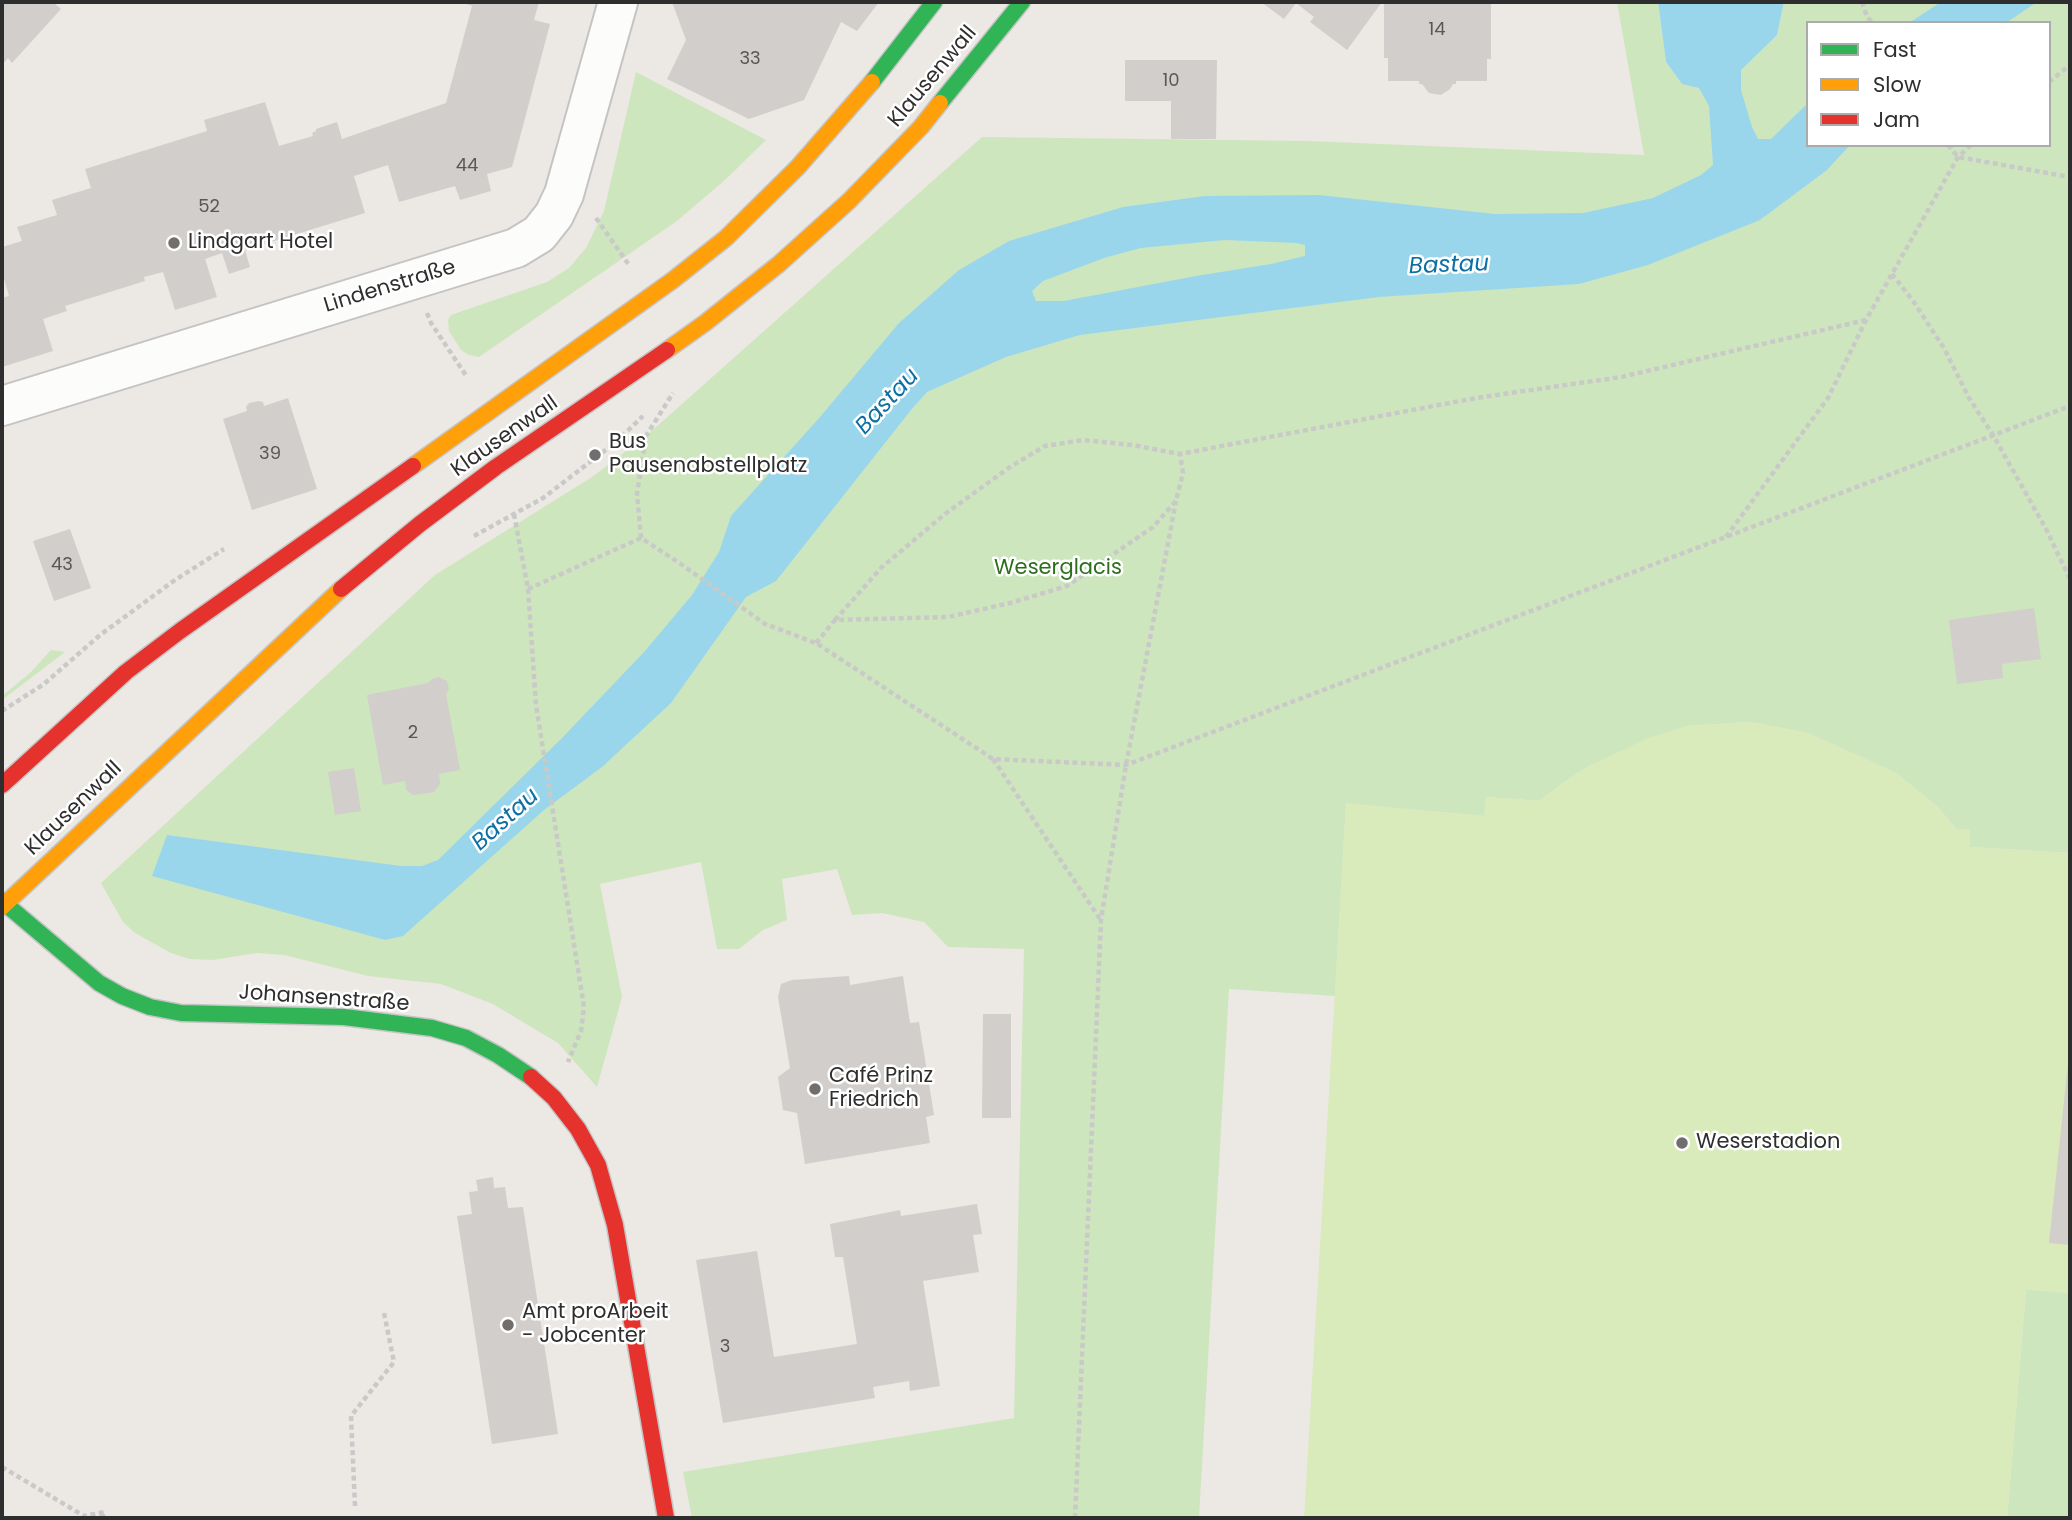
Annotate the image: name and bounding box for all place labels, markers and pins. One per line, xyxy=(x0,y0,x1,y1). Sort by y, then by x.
place label: Lindgart Hotel xyxy=(188,230,333,256)
marker: Lindgart Hotel xyxy=(166,235,182,251)
place label: Bus Pausenabstellplatz xyxy=(609,430,807,480)
marker: Bus Pausenabstellplatz xyxy=(587,447,603,463)
place label: Café Prinz Friedrich xyxy=(829,1064,933,1114)
marker: Café Prinz Friedrich xyxy=(807,1081,823,1097)
place label: Weserstadion xyxy=(1696,1130,1840,1156)
marker: Weserstadion xyxy=(1674,1135,1690,1151)
place label: Amt proArbeit - Jobcenter xyxy=(522,1300,669,1350)
marker: Amt proArbeit - Jobcenter xyxy=(500,1317,516,1333)

